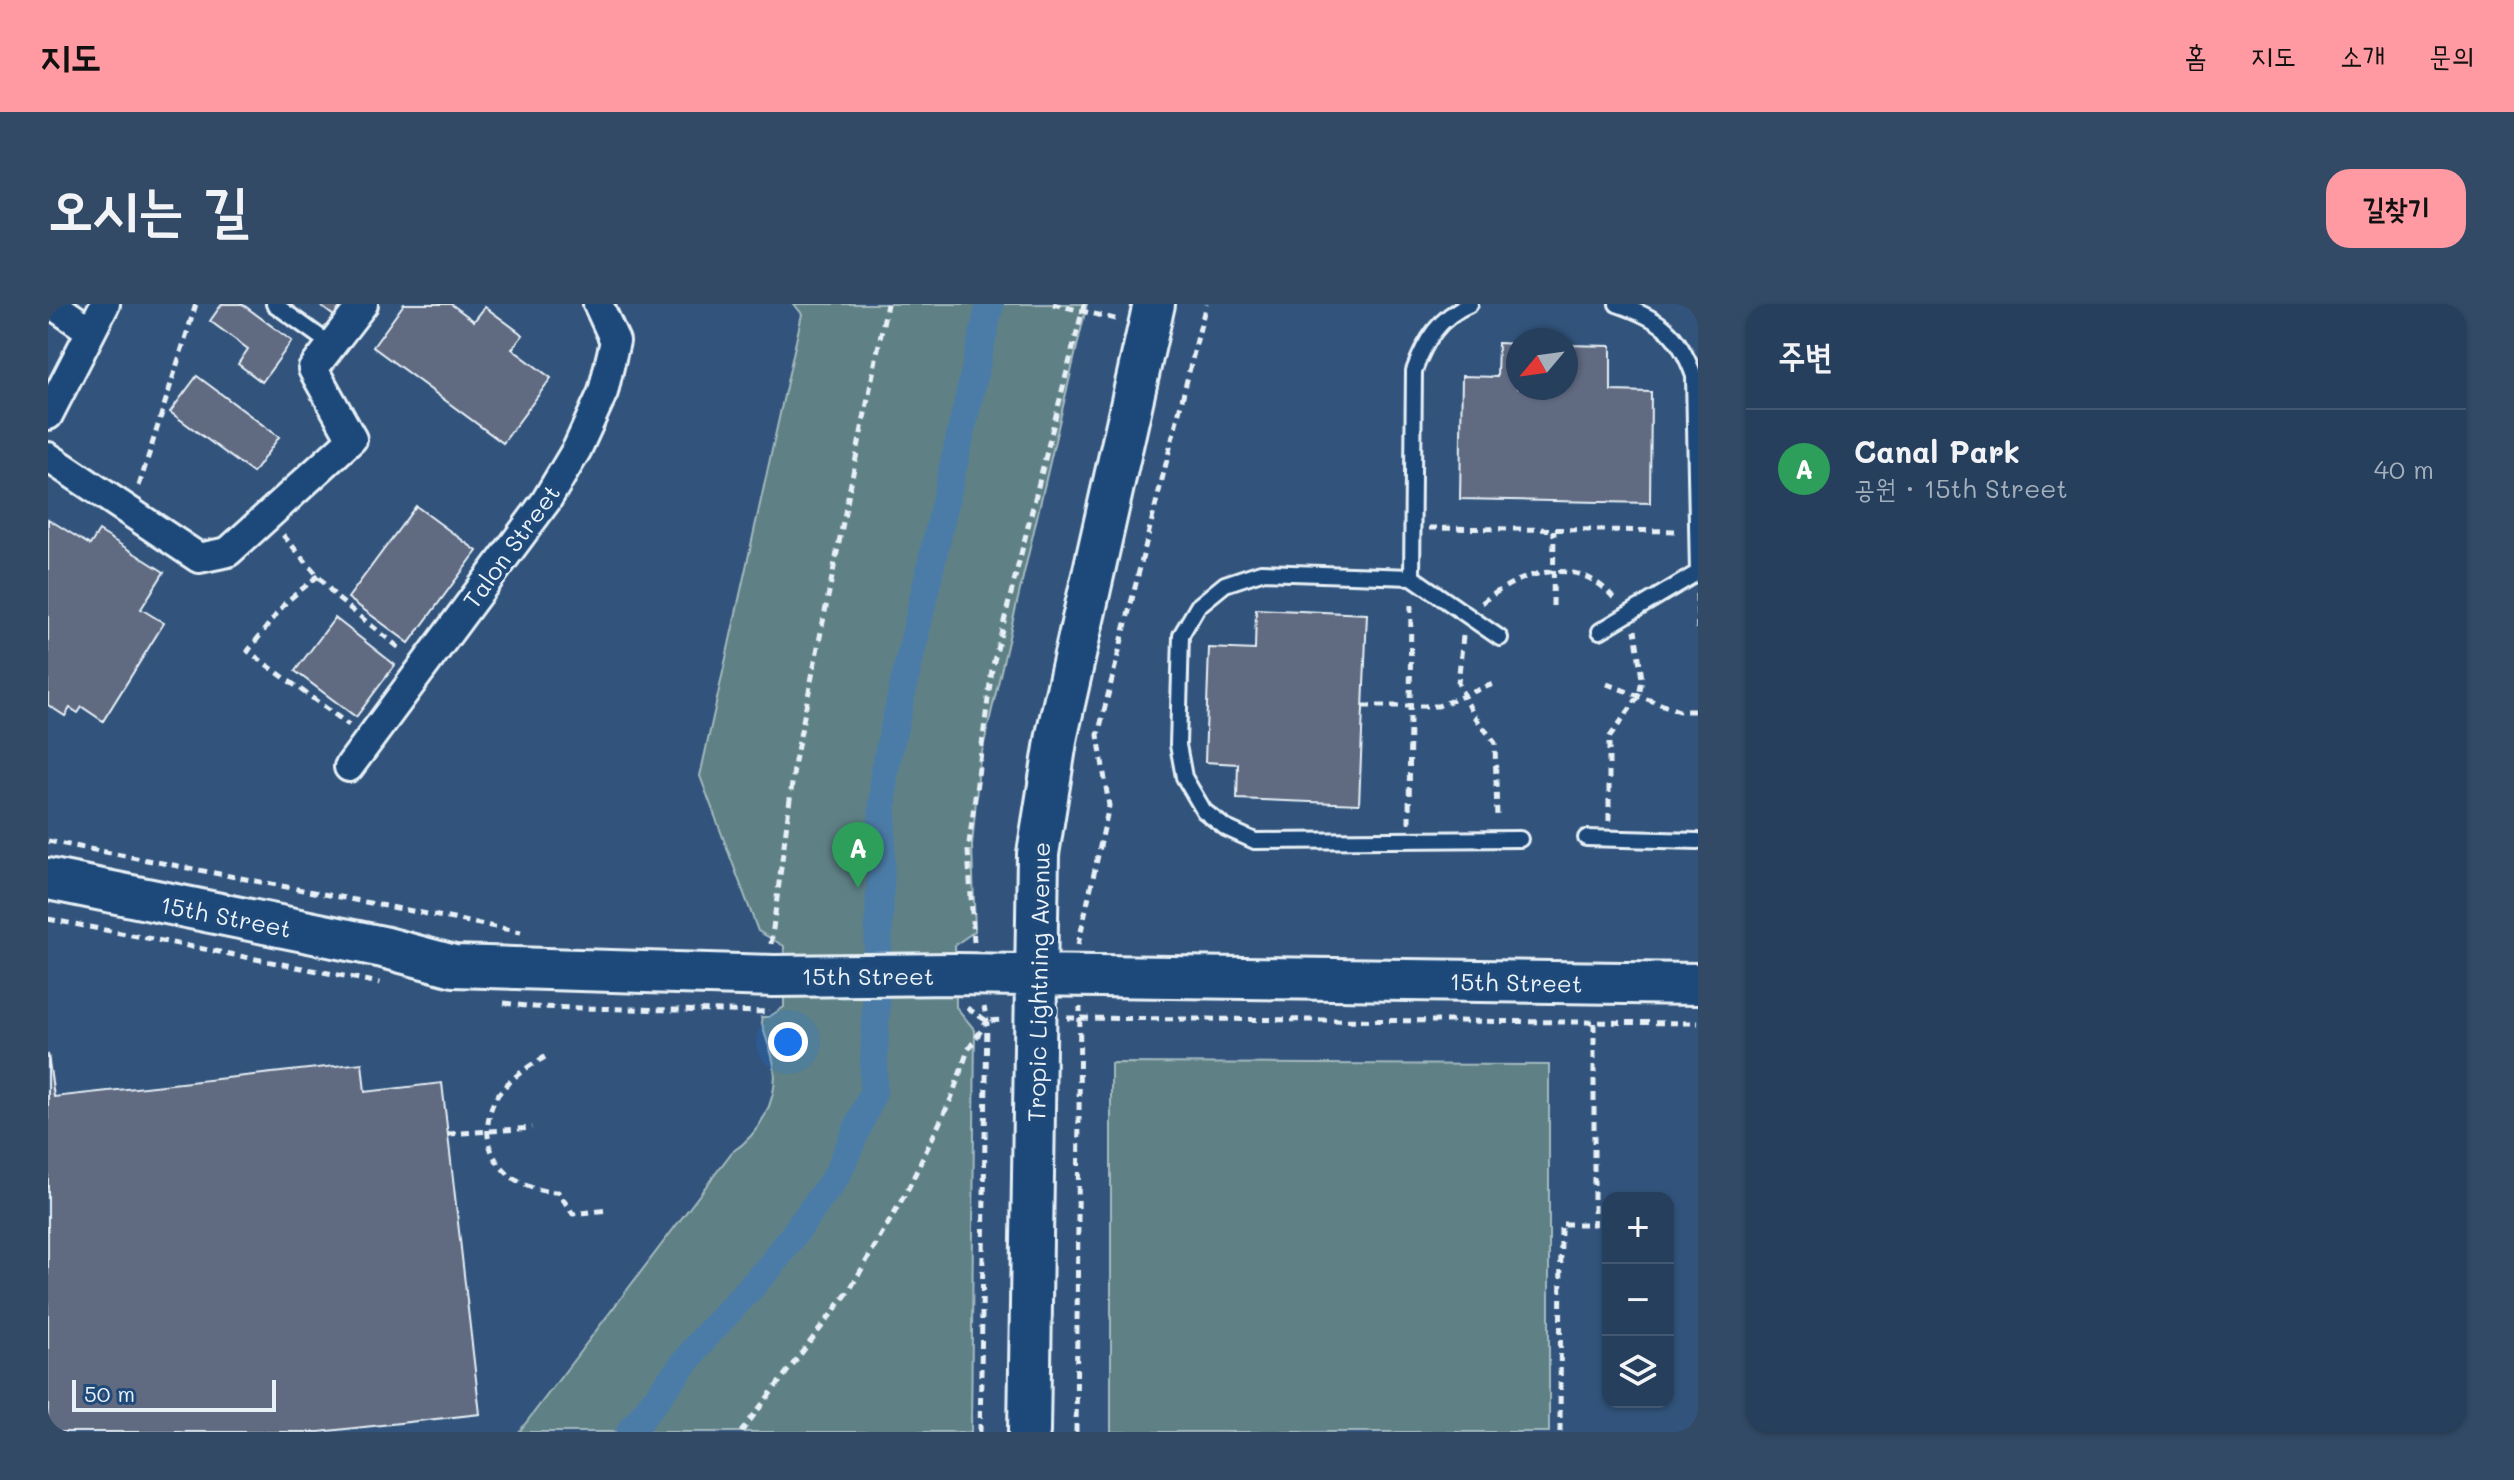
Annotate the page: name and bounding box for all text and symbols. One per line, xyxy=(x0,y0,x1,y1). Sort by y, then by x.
text: 지도 xyxy=(40,30,101,80)
text: 홈 xyxy=(2184,37,2207,73)
text: 지도 xyxy=(2251,37,2296,73)
text: 소개 xyxy=(2340,37,2385,73)
text: 문의 xyxy=(2429,37,2474,73)
button: 길찾기 xyxy=(2326,169,2466,248)
text: 오시는 길 xyxy=(48,170,248,243)
north arrow xyxy=(1506,328,1578,400)
text: 주변 xyxy=(1778,332,1833,377)
text: Canal Park xyxy=(1854,431,2020,471)
text: A xyxy=(1795,452,1813,486)
text: 40 m xyxy=(2374,452,2434,486)
text: 공원 · 15th Street xyxy=(1854,471,2068,505)
street label: Talon Street xyxy=(456,478,566,614)
pin: A xyxy=(832,822,884,888)
street label: Tropic Lightning Avenue xyxy=(1020,842,1056,1122)
street label: 15th Street xyxy=(158,888,294,944)
street label: 15th Street xyxy=(802,960,934,991)
street label: 15th Street xyxy=(1449,965,1583,999)
your location xyxy=(768,1022,808,1062)
map controls xyxy=(1602,1192,1674,1408)
button: + xyxy=(1602,1192,1674,1264)
button: − xyxy=(1602,1264,1674,1336)
button: layers xyxy=(1602,1336,1674,1408)
scale bar xyxy=(72,1376,276,1412)
text: 50 m xyxy=(84,1379,135,1408)

